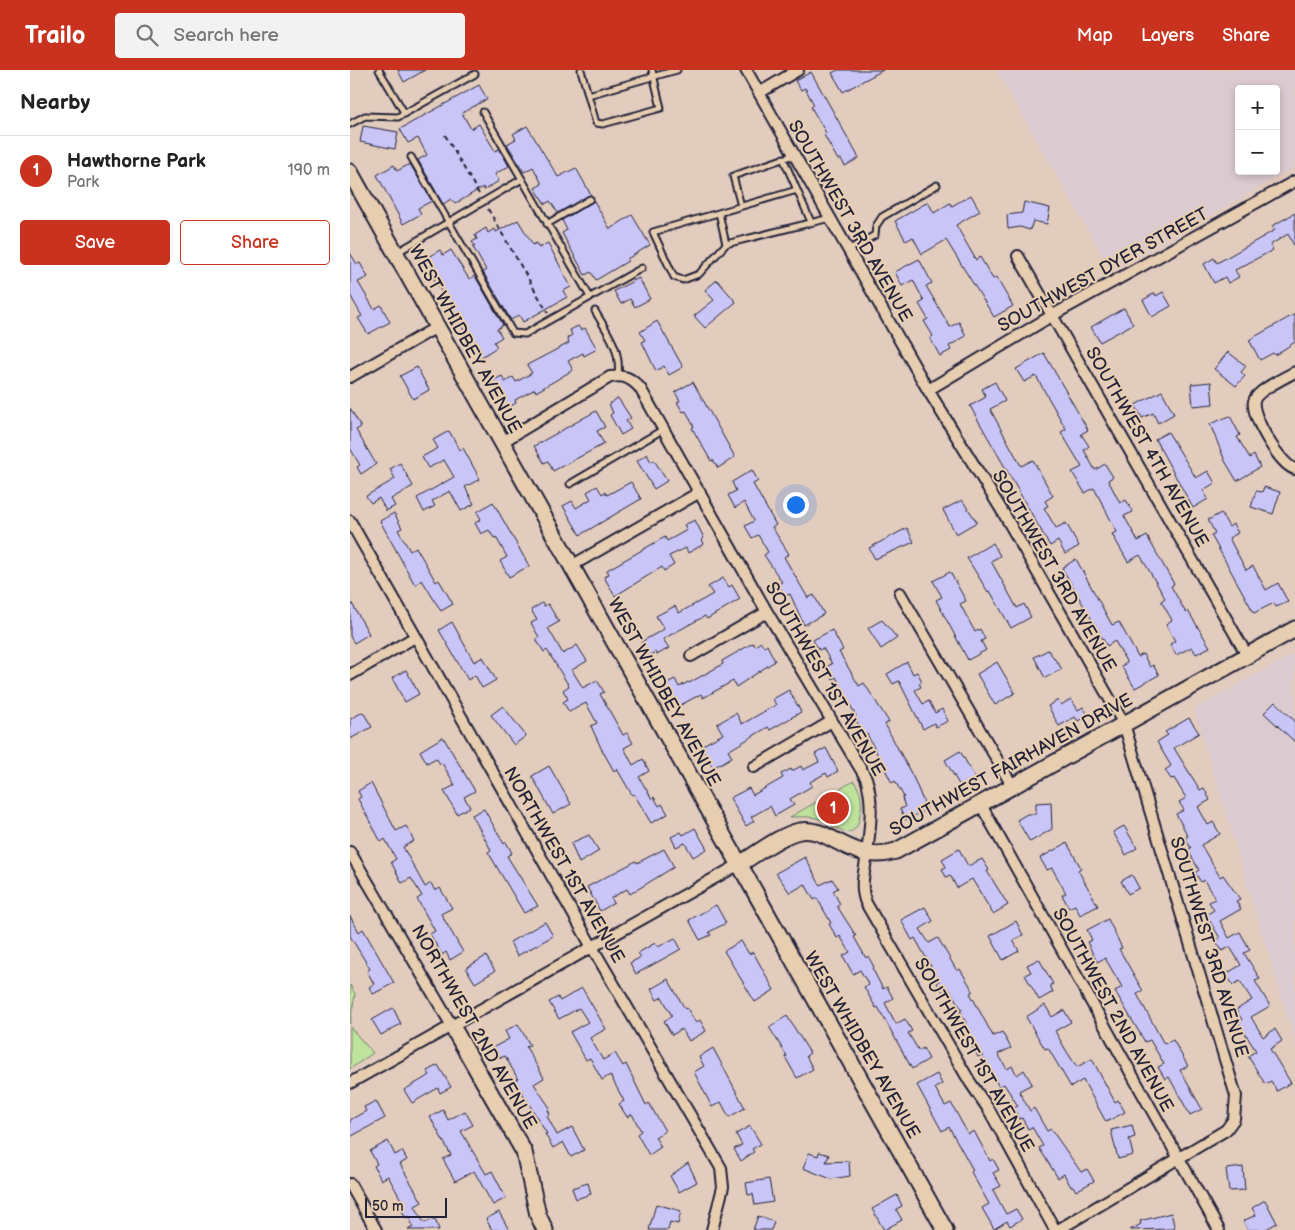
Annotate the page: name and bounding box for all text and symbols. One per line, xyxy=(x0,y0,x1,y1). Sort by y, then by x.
search box xyxy=(115,13,465,58)
text: Trailo xyxy=(25,21,85,50)
icon: search xyxy=(133,21,161,49)
text: Search here xyxy=(173,24,279,47)
text: Map xyxy=(1077,25,1113,46)
text: Layers xyxy=(1141,25,1194,46)
text: Share xyxy=(1222,25,1270,46)
map controls xyxy=(1235,85,1280,175)
button: + xyxy=(1235,85,1280,130)
text: Nearby xyxy=(20,90,90,115)
street label: SOUTHWEST 3RD AVENUE xyxy=(784,116,916,326)
button: − xyxy=(1235,130,1280,175)
text: Hawthorne Park xyxy=(67,150,206,173)
text: 1 xyxy=(33,161,39,180)
text: 190 m xyxy=(288,161,330,180)
text: Park xyxy=(67,173,99,192)
street label: SOUTHWEST DYER STREET xyxy=(994,203,1212,337)
button: Save xyxy=(20,220,170,265)
button: Share xyxy=(180,220,330,265)
street label: WEST WHIDBEY AVENUE xyxy=(404,241,526,437)
street label: SOUTHWEST 4TH AVENUE xyxy=(1081,343,1213,551)
street label: SOUTHWEST 3RD AVENUE xyxy=(988,466,1120,676)
your location xyxy=(783,492,809,518)
street label: SOUTHWEST 1ST AVENUE xyxy=(761,578,889,780)
street label: WEST WHIDBEY AVENUE xyxy=(603,594,725,790)
street label: SOUTHWEST FAIRHAVEN DRIVE xyxy=(886,689,1136,841)
street label: NORTHWEST 1ST AVENUE xyxy=(499,763,629,967)
pin: 1 xyxy=(817,789,849,827)
street label: SOUTHWEST 3RD AVENUE xyxy=(1165,834,1253,1060)
street label: SOUTHWEST 2ND AVENUE xyxy=(1048,905,1178,1116)
street label: NORTHWEST 2ND AVENUE xyxy=(407,921,541,1133)
street label: WEST WHIDBEY AVENUE xyxy=(800,948,924,1142)
street label: SOUTHWEST 1ST AVENUE xyxy=(910,954,1038,1156)
scale bar xyxy=(365,1195,448,1218)
text: 50 m xyxy=(372,1198,404,1215)

